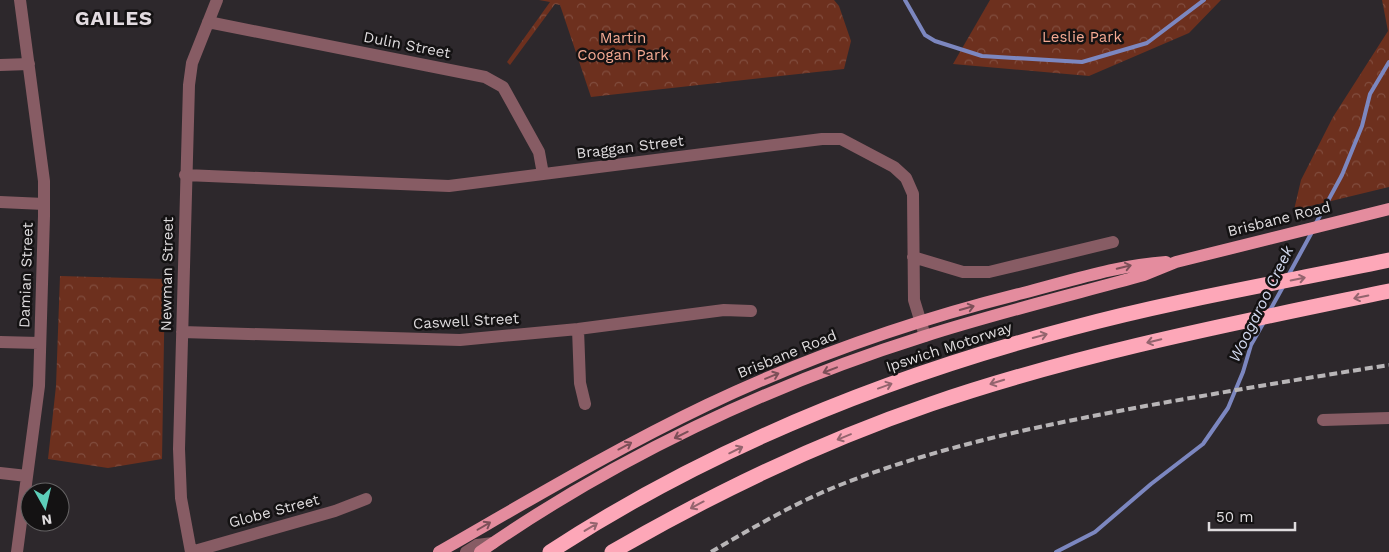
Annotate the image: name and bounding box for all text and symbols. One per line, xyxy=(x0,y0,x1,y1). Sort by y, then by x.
district label: GAILES xyxy=(75,6,153,30)
street label: Dulin Street xyxy=(362,28,453,62)
park label: Leslie Park xyxy=(1042,28,1122,46)
park label: Martin Coogan Park xyxy=(577,29,669,64)
street label: Braggan Street xyxy=(575,131,685,163)
street label: Brisbane Road xyxy=(1226,198,1332,240)
street label: Newman Street xyxy=(157,216,177,331)
street label: Damian Street xyxy=(15,221,37,328)
water label: Woogaroo Creek xyxy=(1225,241,1298,365)
one-way arrow xyxy=(1116,262,1132,271)
one-way arrow xyxy=(1289,274,1305,283)
one-way arrow xyxy=(1354,293,1370,302)
one-way arrow xyxy=(959,302,975,312)
street label: Caswell Street xyxy=(413,309,520,333)
street label: Ipswich Motorway xyxy=(884,318,1015,376)
street label: Brisbane Road xyxy=(735,326,839,382)
one-way arrow xyxy=(1032,331,1048,341)
one-way arrow xyxy=(1147,337,1163,346)
one-way arrow xyxy=(822,366,838,375)
one-way arrow xyxy=(764,371,779,381)
one-way arrow xyxy=(989,378,1005,388)
one-way arrow xyxy=(877,381,893,390)
one-way arrow xyxy=(674,431,689,440)
one-way arrow xyxy=(837,433,852,442)
one-way arrow xyxy=(618,441,633,451)
one-way arrow xyxy=(728,444,743,454)
north arrow xyxy=(20,482,70,532)
street label: Globe Street xyxy=(227,490,322,532)
one-way arrow xyxy=(689,500,704,510)
scale bar xyxy=(1209,500,1295,532)
text: 50 m xyxy=(1216,508,1253,526)
text: N xyxy=(41,511,53,529)
one-way arrow xyxy=(477,521,491,531)
one-way arrow xyxy=(584,521,598,531)

